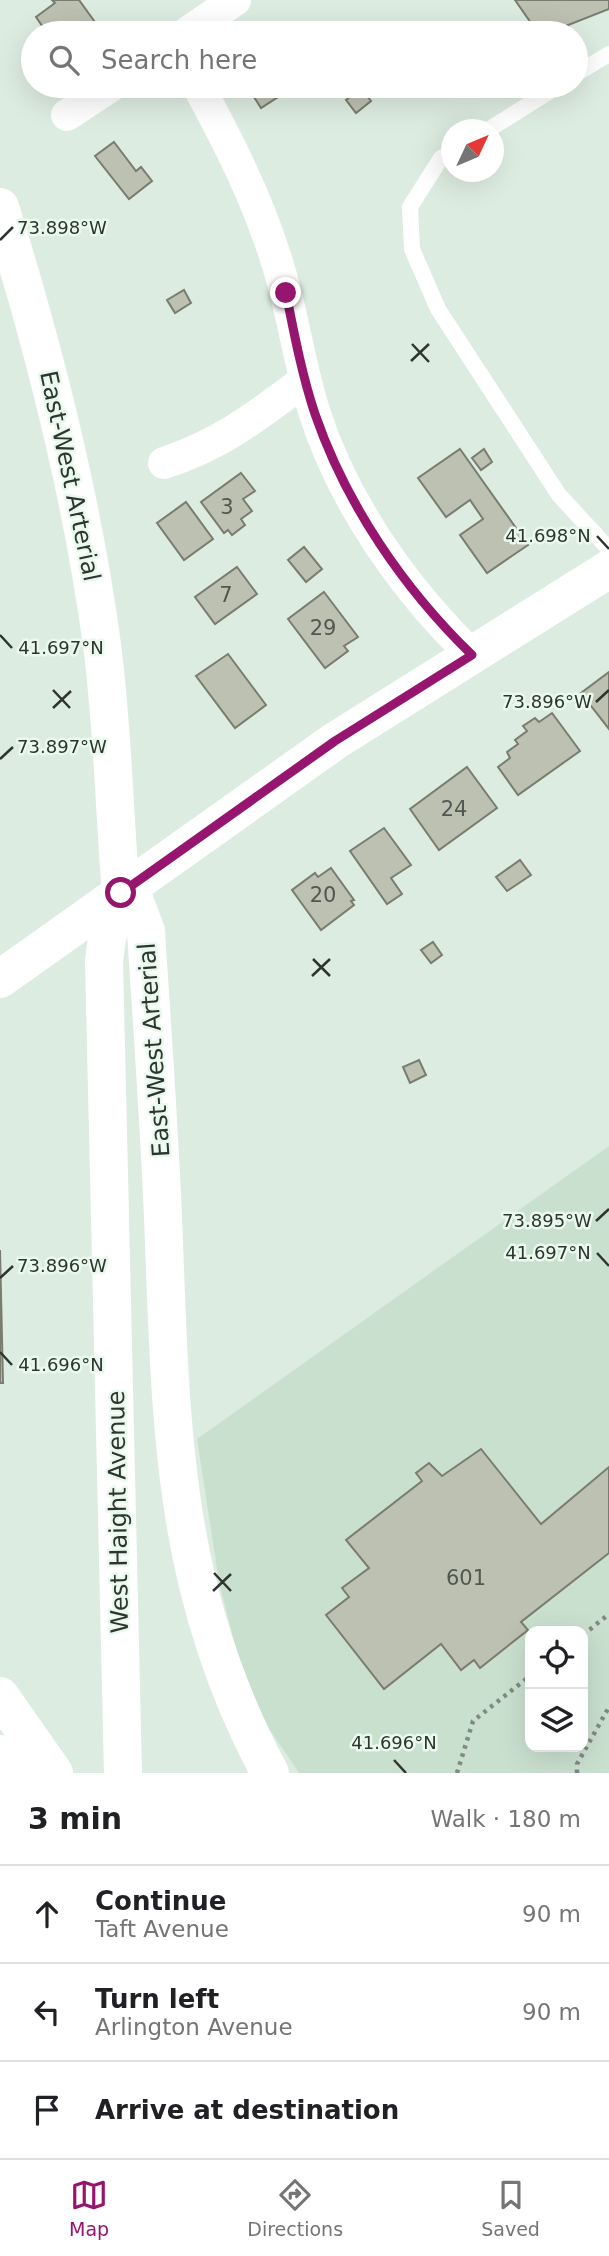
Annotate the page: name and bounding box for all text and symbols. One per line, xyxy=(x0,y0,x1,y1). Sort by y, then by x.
search box xyxy=(21,21,588,98)
icon: search xyxy=(45,41,83,79)
text: Search here xyxy=(101,45,257,75)
north arrow xyxy=(441,119,504,182)
text: 73.898°W xyxy=(17,217,107,238)
route end xyxy=(270,277,301,308)
street label: East-West Arterial xyxy=(34,368,106,584)
house number: 3 xyxy=(220,495,234,519)
text: 41.698°N xyxy=(505,525,591,546)
house number: 7 xyxy=(219,583,233,607)
house number: 29 xyxy=(310,616,336,640)
text: 41.697°N xyxy=(18,637,104,658)
text: 73.896°W xyxy=(502,691,592,712)
text: 73.897°W xyxy=(17,736,107,757)
house number: 24 xyxy=(441,797,467,821)
route start xyxy=(105,877,136,908)
house number: 20 xyxy=(310,883,336,907)
street label: East-West Arterial xyxy=(133,942,175,1158)
text: 73.895°W xyxy=(502,1210,592,1231)
text: 41.697°N xyxy=(505,1242,591,1263)
text: 73.896°W xyxy=(17,1255,107,1276)
text: 41.696°N xyxy=(18,1354,104,1375)
street label: West Haight Avenue xyxy=(102,1390,134,1634)
house number: 601 xyxy=(446,1566,486,1590)
map controls xyxy=(525,1626,588,1752)
button: locate xyxy=(525,1626,588,1689)
button: layers xyxy=(525,1689,588,1752)
text: 41.696°N xyxy=(351,1732,437,1753)
text: 3 min xyxy=(28,1801,122,1836)
text: Walk · 180 m xyxy=(430,1806,581,1832)
text: Continue xyxy=(95,1886,226,1916)
icon: ahead xyxy=(28,1895,66,1933)
text: 90 m xyxy=(522,1901,581,1927)
text: Taft Avenue xyxy=(95,1916,229,1942)
text: Turn left xyxy=(95,1984,219,2014)
icon: left xyxy=(28,1993,66,2031)
text: 90 m xyxy=(522,1999,581,2025)
text: Arlington Avenue xyxy=(95,2014,293,2040)
icon: arrive xyxy=(28,2091,66,2129)
text: Arrive at destination xyxy=(95,2095,399,2125)
tab: Map xyxy=(69,2176,109,2240)
tab: Directions xyxy=(247,2176,343,2240)
tab: Saved xyxy=(481,2176,540,2240)

